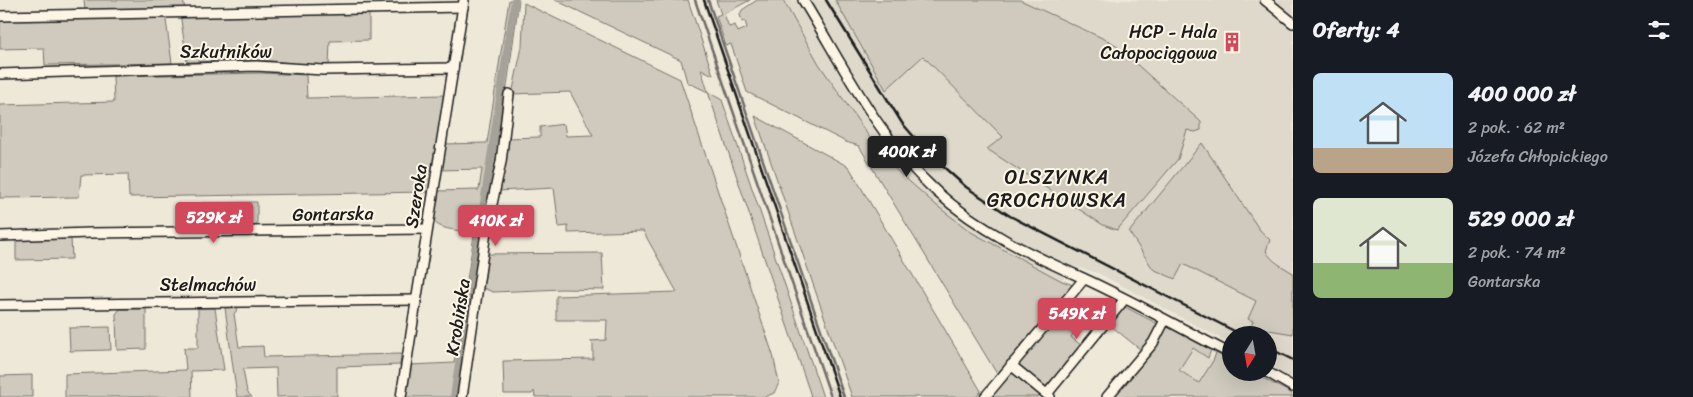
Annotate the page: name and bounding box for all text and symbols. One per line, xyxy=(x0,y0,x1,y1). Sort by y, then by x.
text: Oferty: 4 xyxy=(1313,11,1400,49)
place label: HCP - Hala Całopociągowa xyxy=(1101,16,1218,69)
icon: filters xyxy=(1645,16,1673,44)
building icon: HCP - Hala Całopociągowa xyxy=(1221,31,1243,53)
street label: Szkutników xyxy=(180,36,273,68)
text: 400 000 zł xyxy=(1468,75,1575,113)
icon: home xyxy=(1353,93,1413,153)
text: 2 pok. · 62 m² xyxy=(1468,113,1565,142)
pin: 400K zł xyxy=(861,136,953,178)
text: 400K zł xyxy=(879,137,935,166)
text: Józefa Chłopickiego xyxy=(1468,142,1608,171)
district label: OLSZYNKA GROCHOWSKA xyxy=(987,160,1127,218)
street label: Szeroka xyxy=(395,162,437,230)
street label: Gontarska xyxy=(292,197,374,231)
text: 529 000 zł xyxy=(1468,200,1573,238)
pin: 529K zł xyxy=(168,202,260,244)
text: 529K zł xyxy=(186,203,242,232)
pin: 410K zł xyxy=(450,204,542,247)
text: 410K zł xyxy=(469,206,523,235)
icon: home xyxy=(1353,218,1413,278)
text: 2 pok. · 74 m² xyxy=(1468,238,1566,267)
text: Gontarska xyxy=(1468,267,1540,296)
street label: Stelmachów xyxy=(160,269,257,301)
street label: Krobińska xyxy=(436,276,480,358)
pin: 549K zł xyxy=(1031,298,1123,340)
text: 549K zł xyxy=(1049,299,1105,328)
north arrow xyxy=(1222,326,1278,381)
map controls xyxy=(1222,326,1277,381)

